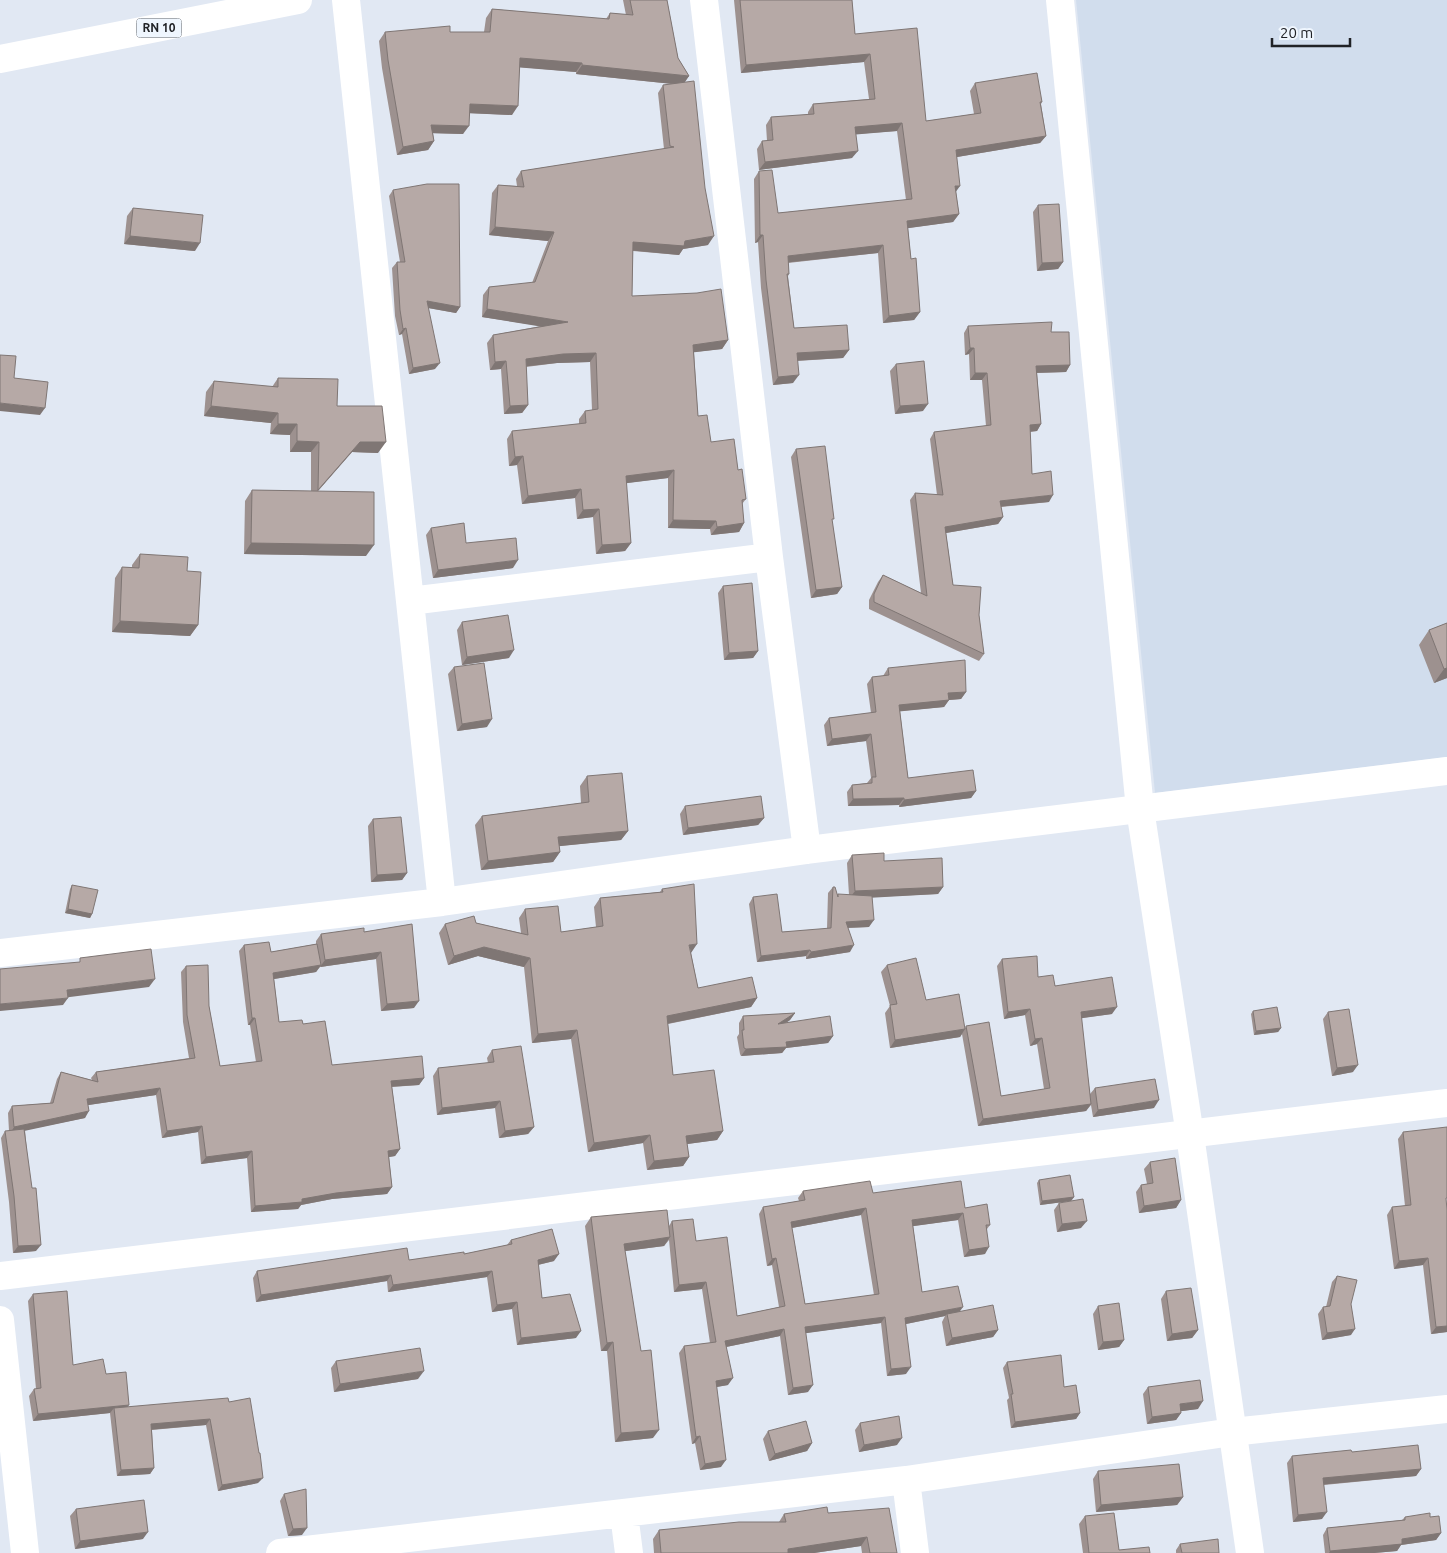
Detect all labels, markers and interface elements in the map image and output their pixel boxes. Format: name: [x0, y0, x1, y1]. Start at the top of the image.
scale bar: [1272, 15, 1350, 47]
road number: RN 10: [136, 18, 182, 38]
text: 20 m: [1280, 24, 1313, 41]

